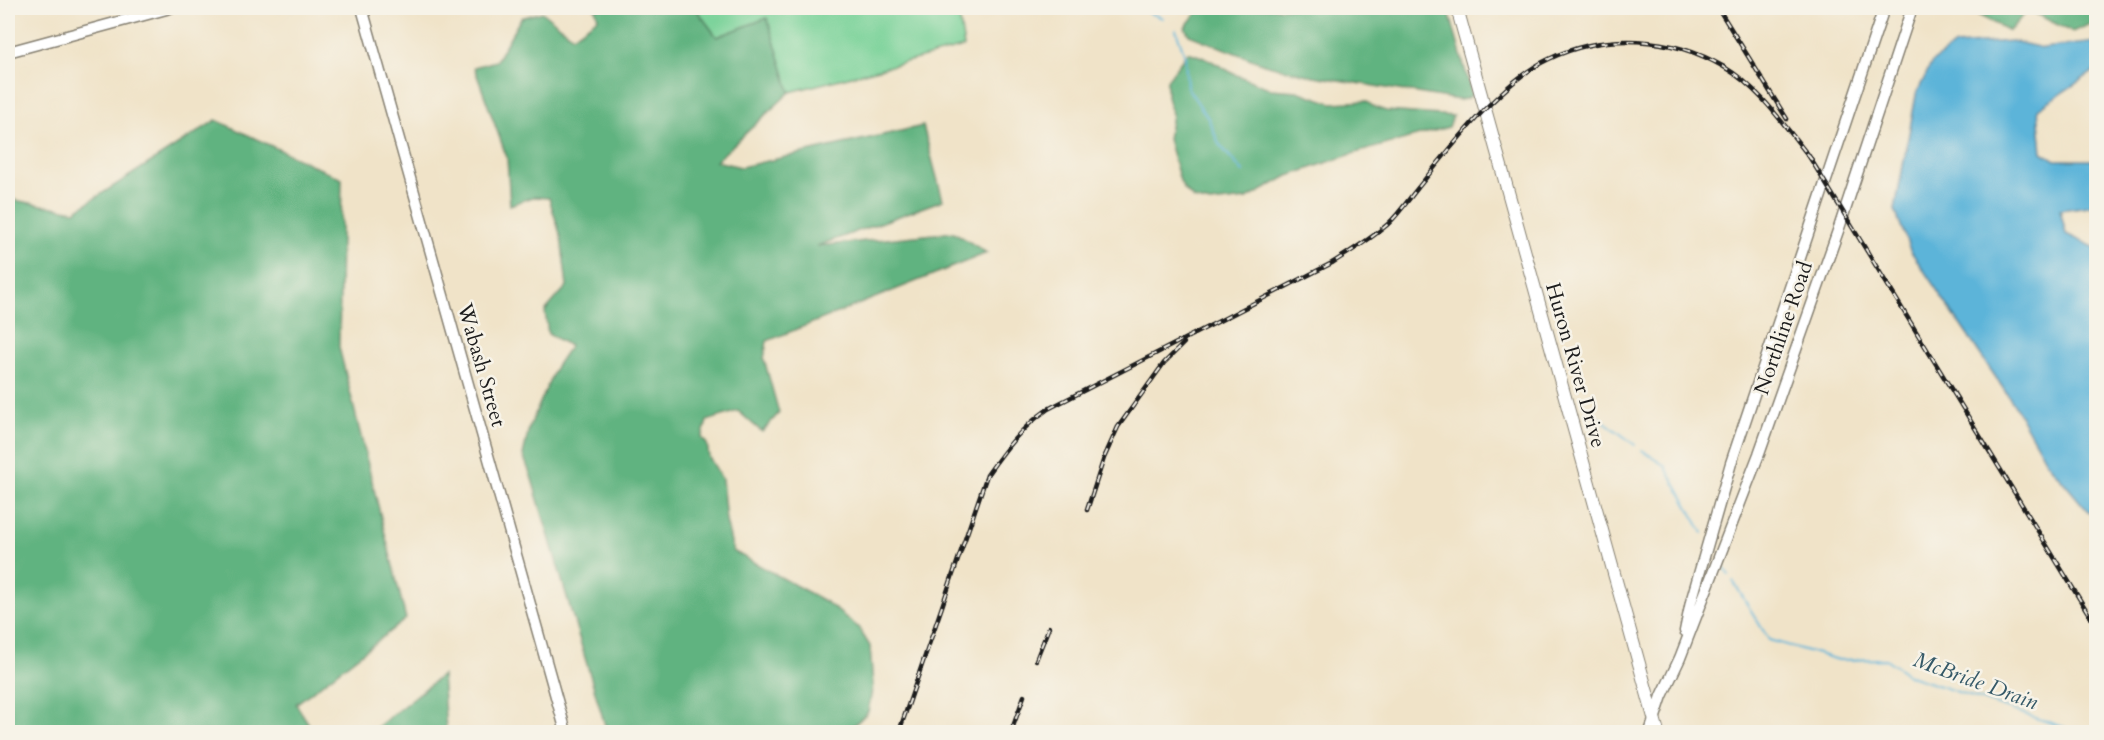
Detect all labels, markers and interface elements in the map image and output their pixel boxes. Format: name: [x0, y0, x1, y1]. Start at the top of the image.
street label: Northline Road: [1747, 257, 1820, 399]
street label: Huron River Drive: [1538, 279, 1613, 451]
street label: Wabash Street: [450, 299, 513, 431]
water label: McBride Drain: [1909, 645, 2042, 717]

